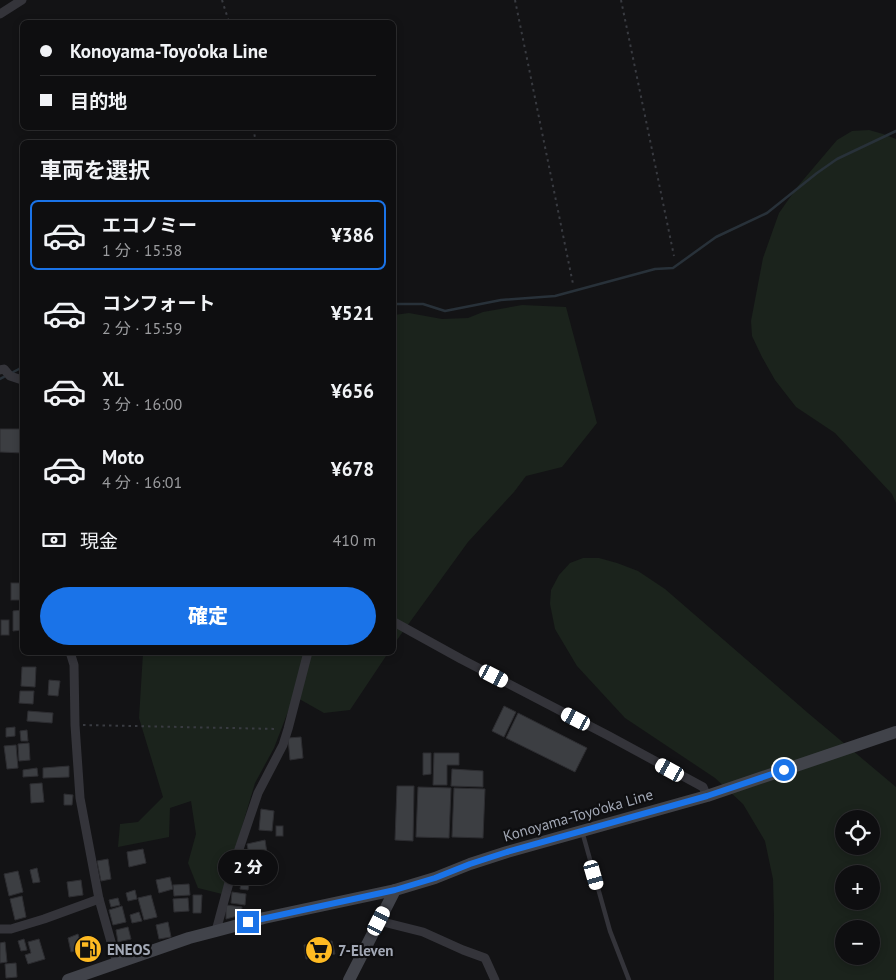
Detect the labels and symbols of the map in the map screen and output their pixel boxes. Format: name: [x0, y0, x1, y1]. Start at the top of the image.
car: [477, 663, 510, 689]
car: [559, 706, 592, 732]
car: [653, 756, 686, 784]
route start: [773, 759, 795, 781]
street label: Konoyama-Toyo'oka Line: [501, 784, 655, 846]
callout: 2 分: [218, 850, 278, 884]
car: [582, 859, 605, 891]
car: [365, 904, 392, 938]
route end: [237, 911, 259, 933]
fuel station icon: ENEOS: [73, 934, 103, 964]
supermarket icon: 7-Eleven: [304, 935, 334, 965]
place label: ENEOS: [107, 940, 151, 959]
place label: 7-Eleven: [338, 941, 393, 960]

